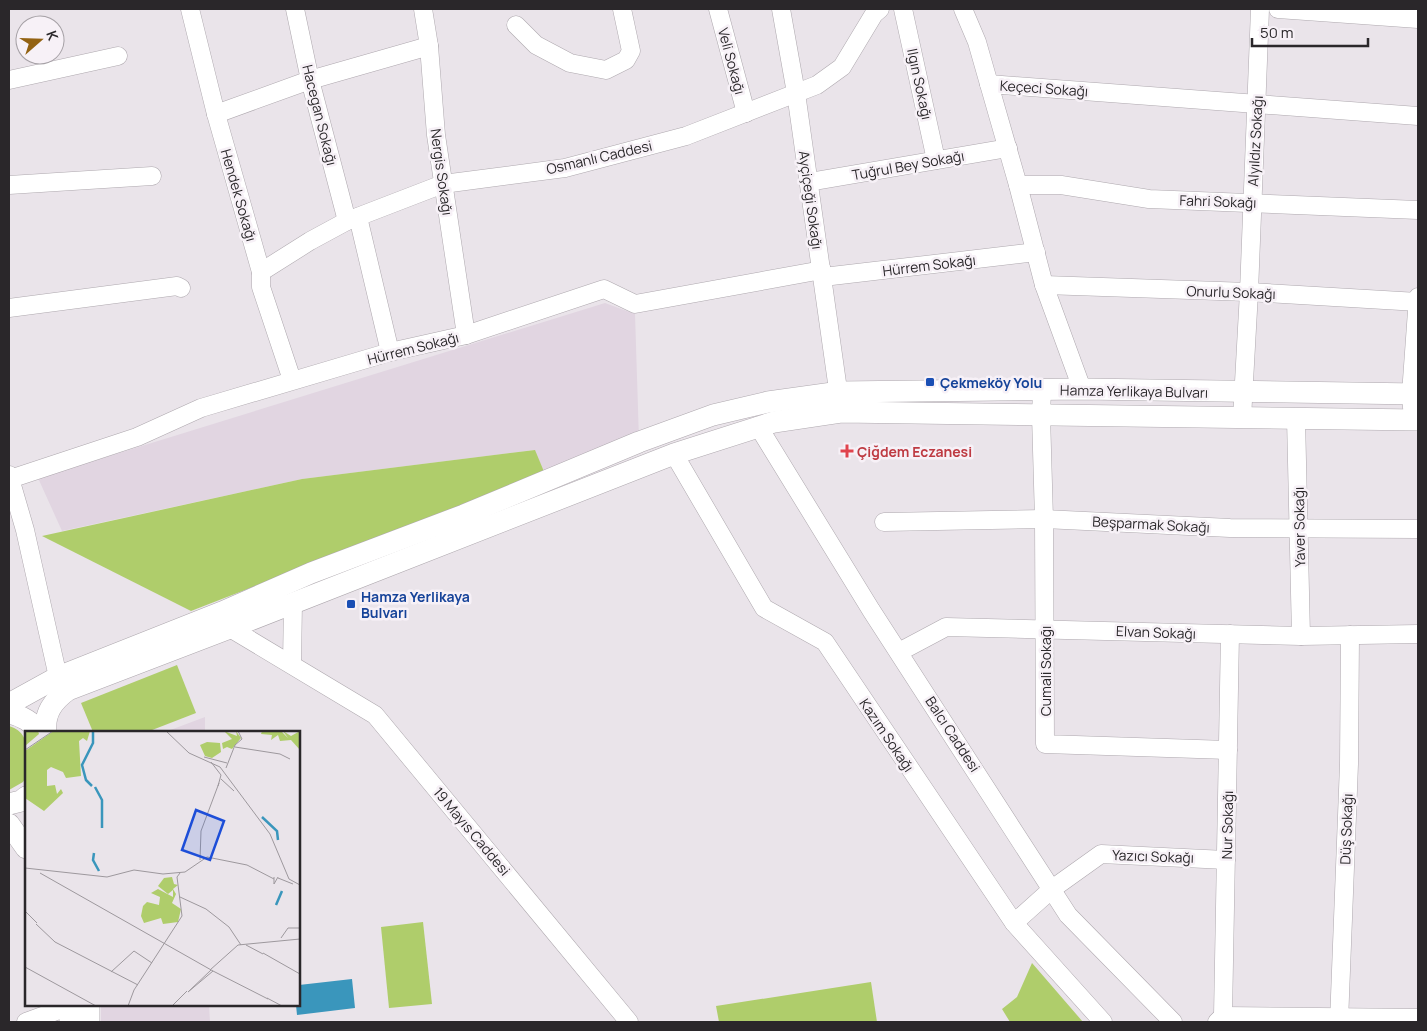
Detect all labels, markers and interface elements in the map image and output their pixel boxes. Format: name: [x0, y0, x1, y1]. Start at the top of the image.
north arrow: [15, 15, 65, 65]
scale bar: [1252, 15, 1368, 47]
text: 50 m: [1260, 22, 1294, 43]
street label: Veli Sokağı: [714, 26, 750, 96]
text: K: [42, 28, 63, 44]
street label: Ilgın Sokağı: [903, 47, 937, 121]
street label: Hacegan Sokağı: [298, 63, 342, 167]
street label: Keçeci Sokağı: [999, 75, 1089, 101]
street label: Alyıldız Sokağı: [1243, 95, 1267, 187]
street label: Nergis Sokağı: [427, 127, 457, 217]
street label: Osmanlı Caddesi: [544, 136, 654, 178]
street label: Tuğrul Bey Sokağı: [850, 146, 966, 184]
street label: Hendek Sokağı: [217, 147, 261, 243]
street label: Ayçiçeği Sokağı: [795, 149, 827, 251]
street label: Fahri Sokağı: [1179, 190, 1257, 212]
street label: Hürrem Sokağı: [881, 250, 977, 280]
street label: Onurlu Sokağı: [1186, 281, 1276, 303]
street label: Hürrem Sokağı: [365, 327, 461, 369]
place label: Çekmeköy Yolu: [940, 373, 1042, 392]
marker: Çekmeköy Yolu: [924, 376, 936, 388]
street label: Hamza Yerlikaya Bulvarı: [1060, 380, 1208, 402]
place label: Çiğdem Eczanesi: [857, 442, 972, 461]
marker: Çiğdem Eczanesi: [841, 445, 853, 457]
street label: Yaver Sokağı: [1289, 487, 1309, 567]
street label: Beşparmak Sokağı: [1092, 511, 1210, 537]
place label: Hamza Yerlikaya Bulvarı: [361, 587, 470, 622]
marker: Hamza Yerlikaya Bulvarı: [345, 598, 357, 610]
street label: Elvan Sokağı: [1116, 621, 1196, 643]
street label: Cumali Sokağı: [1036, 626, 1055, 716]
street label: Balcı Caddesi: [921, 693, 985, 775]
street label: Kazım Sokağı: [855, 695, 919, 775]
inset map: [25, 731, 300, 1006]
street label: 19 Mayıs Caddesi: [429, 783, 515, 879]
street label: Nur Sokağı: [1217, 790, 1237, 860]
street label: Düş Sokağı: [1335, 793, 1357, 865]
street label: Yazıcı Sokağı: [1112, 845, 1194, 867]

